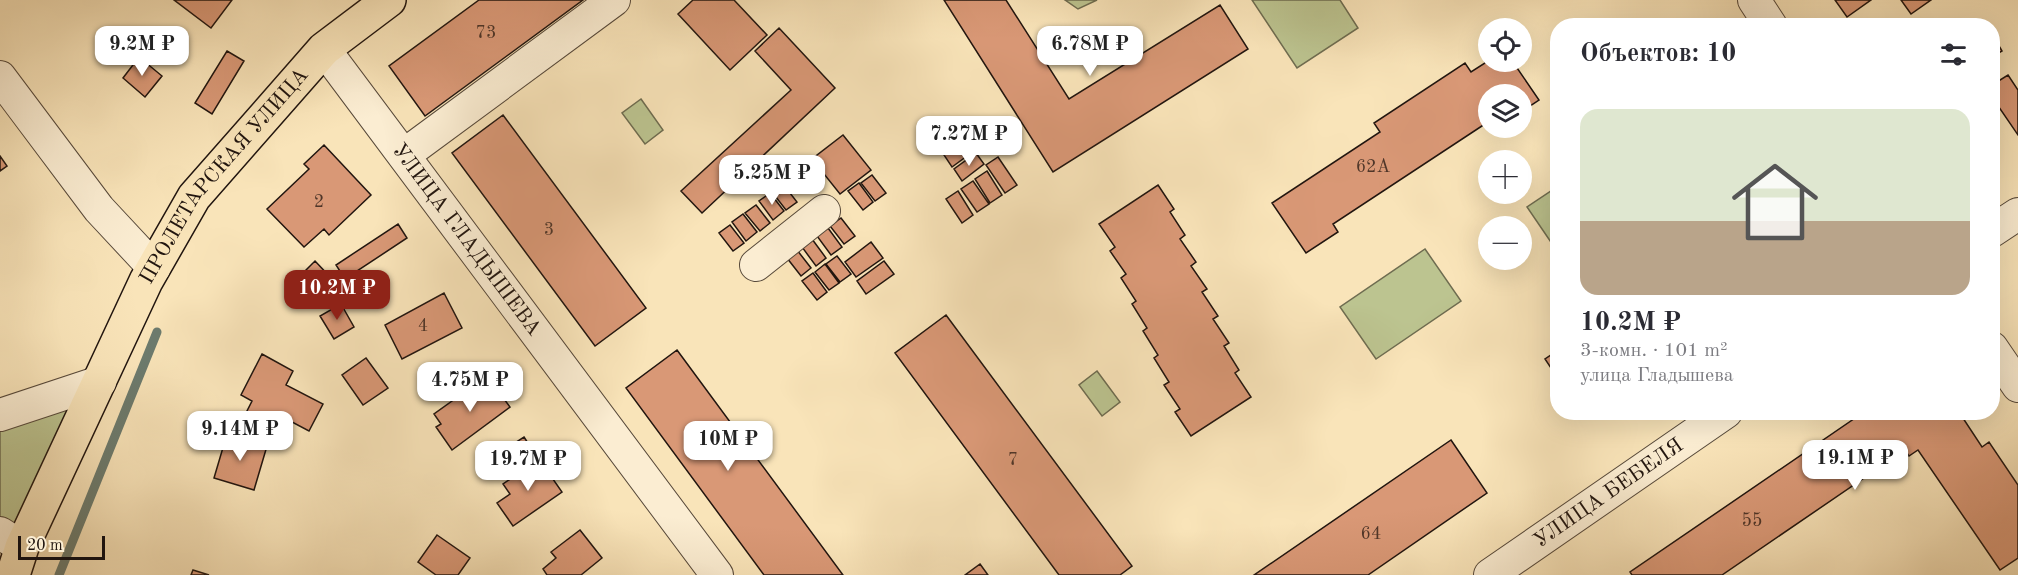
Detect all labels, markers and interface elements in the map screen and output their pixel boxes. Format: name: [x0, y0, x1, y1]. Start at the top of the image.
map controls: [1478, 18, 1532, 270]
button: locate: [1478, 18, 1532, 72]
house number: 73: [476, 24, 496, 42]
pin: 9.2M ₽: [93, 26, 191, 77]
pin: 6.78M ₽: [1035, 26, 1145, 77]
text: 9.2M ₽: [109, 35, 175, 55]
text: 6.78M ₽: [1051, 35, 1129, 55]
icon: filters: [1937, 38, 1970, 71]
text: Объектов: 10: [1580, 41, 1736, 67]
street label: ПРОЛЕТАРСКАЯ УЛИЦА: [136, 64, 312, 288]
button: layers: [1478, 84, 1532, 138]
pin: 7.27M ₽: [914, 116, 1024, 167]
text: 7.27M ₽: [930, 125, 1008, 145]
street label: УЛИЦА ГЛАДЫШЕВА: [388, 140, 545, 340]
icon: home: [1721, 148, 1829, 256]
button: +: [1478, 150, 1532, 204]
pin: 5.25M ₽: [717, 155, 827, 206]
house number: 62А: [1356, 158, 1391, 176]
text: 5.25M ₽: [733, 164, 811, 184]
house number: 2: [314, 193, 324, 211]
button: −: [1478, 216, 1532, 270]
house number: 3: [544, 221, 554, 239]
pin: 10.2M ₽: [282, 270, 392, 321]
text: 10.2M ₽: [298, 279, 376, 299]
text: 10.2M ₽: [1580, 310, 1681, 336]
house number: 4: [418, 317, 428, 335]
text: 3-комн. · 101 m²: [1580, 341, 1728, 361]
pin: 4.75M ₽: [415, 362, 525, 413]
text: улица Гладышева: [1580, 366, 1734, 386]
text: 4.75M ₽: [431, 371, 509, 391]
pin: 9.14M ₽: [185, 411, 295, 462]
text: 9.14M ₽: [201, 420, 279, 440]
pin: 10M ₽: [686, 421, 770, 472]
text: 10M ₽: [698, 430, 758, 450]
street label: УЛИЦА БЕБЕЛЯ: [1530, 434, 1687, 552]
pin: 19.1M ₽: [1800, 440, 1910, 491]
pin: 19.7M ₽: [473, 441, 583, 492]
text: 19.1M ₽: [1816, 449, 1894, 469]
text: 19.7M ₽: [489, 450, 567, 470]
house number: 7: [1008, 451, 1018, 469]
house number: 55: [1742, 512, 1762, 530]
house number: 64: [1361, 525, 1381, 543]
scale bar: [18, 533, 105, 560]
text: 20 m: [27, 538, 63, 554]

